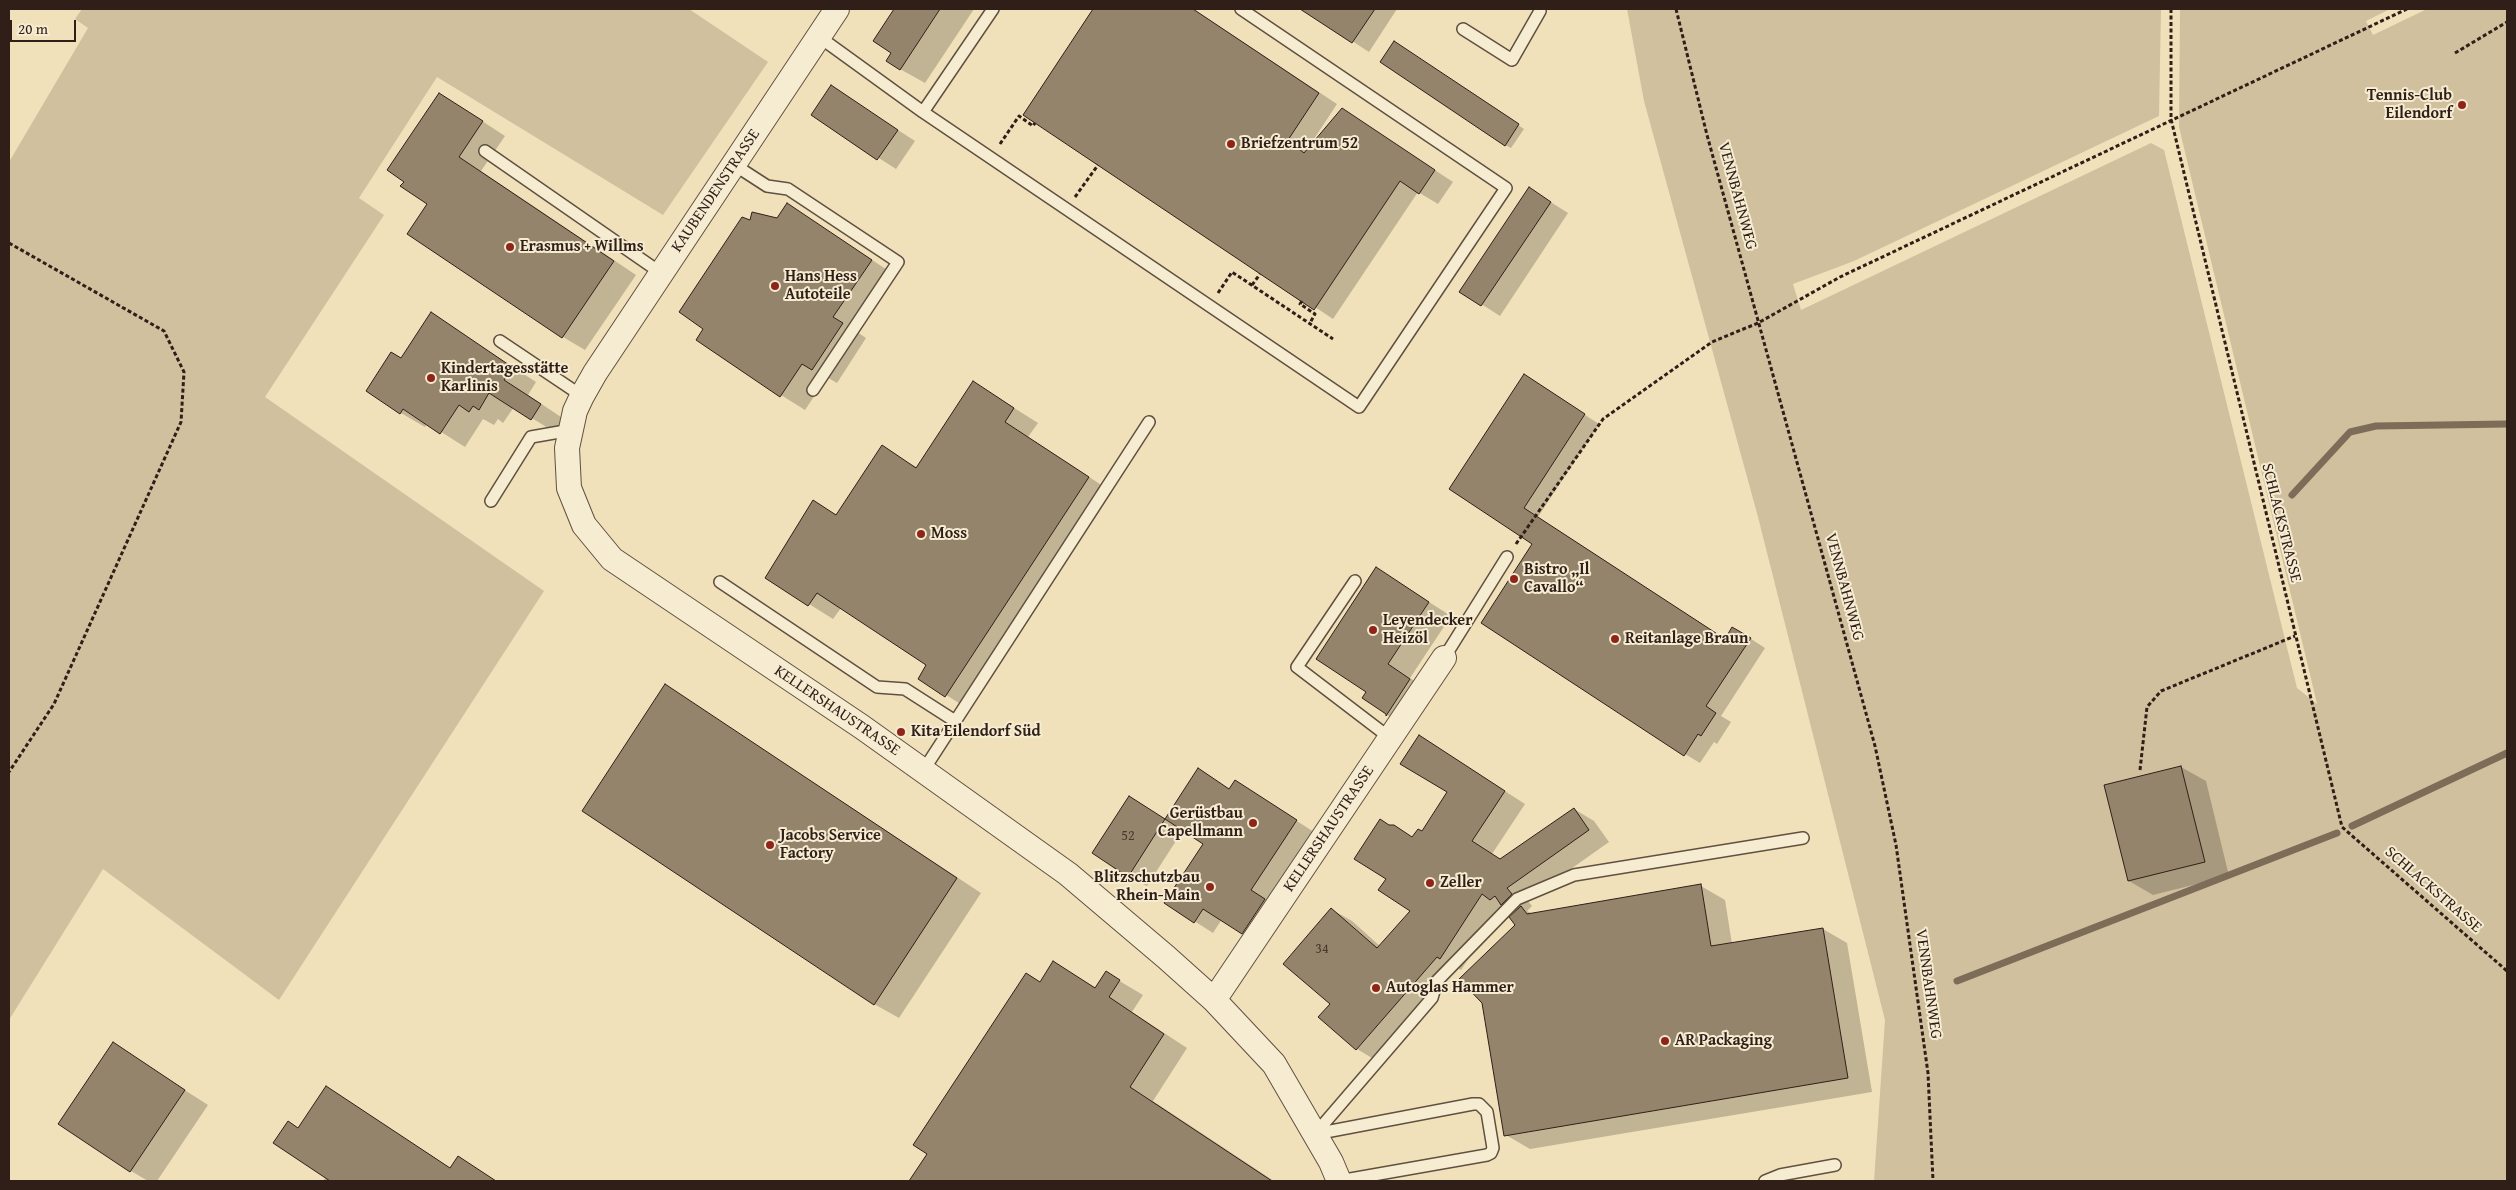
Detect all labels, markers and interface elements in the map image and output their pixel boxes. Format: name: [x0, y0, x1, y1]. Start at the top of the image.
scale bar: [12, 10, 79, 42]
text: 20 m: [18, 18, 48, 39]
place label: Tennis-Club Eilendorf: [2367, 86, 2452, 124]
marker: Tennis-Club Eilendorf: [2456, 99, 2468, 111]
street label: KAUBENDENSTRASSE: [668, 126, 764, 256]
place label: Briefzentrum 52: [1241, 134, 1358, 154]
marker: Briefzentrum 52: [1225, 138, 1237, 150]
street label: VENNBAHNWEG: [1713, 140, 1761, 252]
place label: Erasmus + Willms: [520, 237, 644, 257]
marker: Erasmus + Willms: [504, 241, 516, 253]
place label: Hans Hess Autoteile: [785, 267, 857, 305]
marker: Hans Hess Autoteile: [769, 280, 781, 292]
place label: Kindertagesstätte Karlinis: [441, 359, 568, 397]
marker: Kindertagesstätte Karlinis: [425, 372, 437, 384]
street label: SCHLACKSTRASSE: [2257, 462, 2305, 584]
place label: Moss: [931, 524, 967, 544]
marker: Moss: [915, 528, 927, 540]
street label: VENNBAHNWEG: [1820, 531, 1868, 643]
place label: Bistro „Il Cavallo“: [1524, 560, 1590, 598]
marker: Bistro „Il Cavallo“: [1508, 573, 1520, 585]
place label: Leyendecker Heizöl: [1383, 611, 1473, 649]
marker: Leyendecker Heizöl: [1367, 624, 1379, 636]
place label: Reitanlage Braun: [1625, 629, 1748, 649]
marker: Reitanlage Braun: [1609, 633, 1621, 645]
street label: KELLERSHAUSTRASSE: [770, 662, 904, 760]
place label: Kita Eilendorf Süd: [911, 722, 1041, 742]
marker: Kita Eilendorf Süd: [895, 726, 907, 738]
street label: KELLERSHAUSTRASSE: [1280, 762, 1378, 896]
place label: Gerüstbau Capellmann: [1158, 804, 1243, 842]
marker: Gerüstbau Capellmann: [1247, 817, 1259, 829]
place label: Jacobs Service Factory: [780, 826, 881, 864]
house number: 52: [1121, 828, 1135, 844]
marker: Jacobs Service Factory: [764, 839, 776, 851]
street label: SCHLACKSTRASSE: [2381, 843, 2485, 937]
place label: Blitzschutzbau Rhein-Main: [1094, 868, 1200, 906]
place label: Zeller: [1440, 873, 1482, 893]
marker: Zeller: [1424, 877, 1436, 889]
marker: Blitzschutzbau Rhein-Main: [1204, 881, 1216, 893]
street label: VENNBAHNWEG: [1911, 928, 1945, 1040]
house number: 34: [1315, 941, 1329, 957]
place label: Autoglas Hammer: [1386, 978, 1514, 998]
marker: Autoglas Hammer: [1370, 982, 1382, 994]
place label: AR Packaging: [1675, 1031, 1772, 1051]
marker: AR Packaging: [1659, 1035, 1671, 1047]

